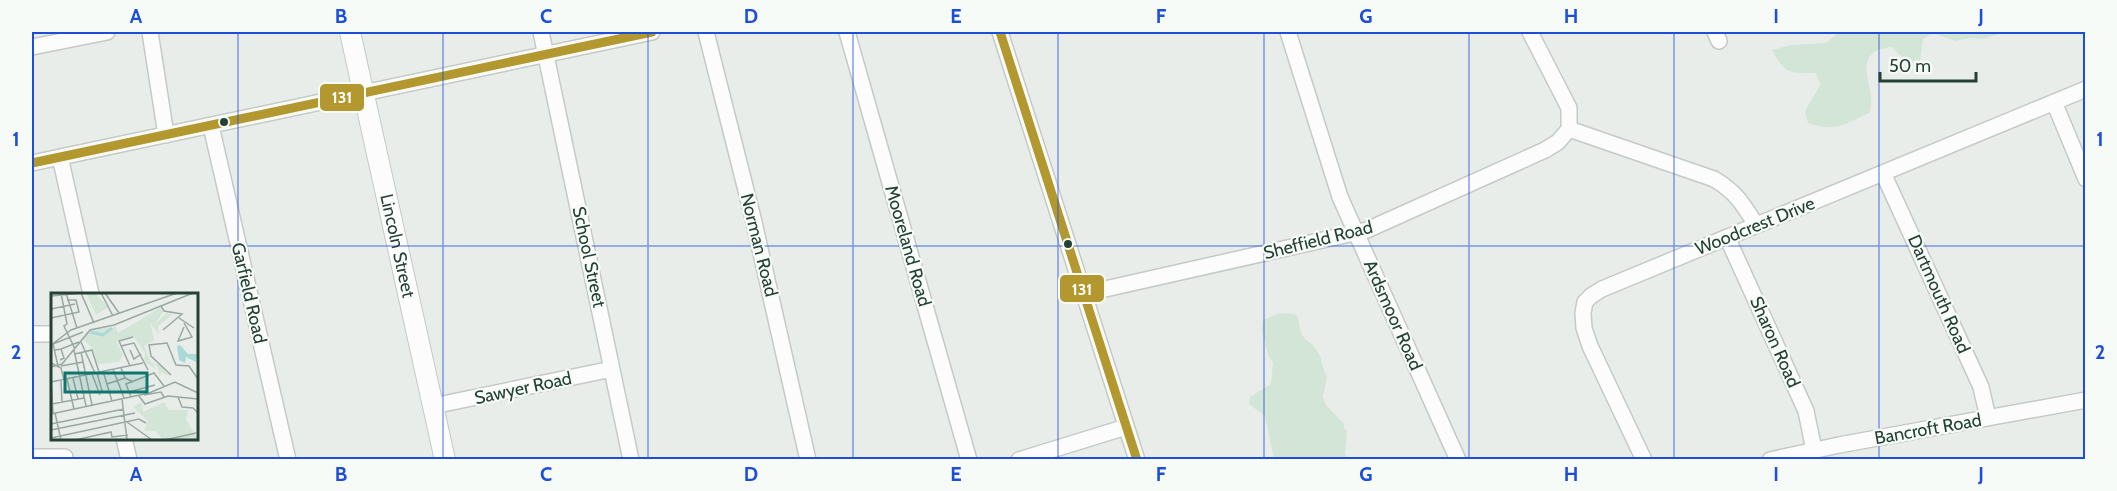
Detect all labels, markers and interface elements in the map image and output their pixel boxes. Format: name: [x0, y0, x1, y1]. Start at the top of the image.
text: A: [130, 4, 143, 28]
text: B: [335, 4, 347, 28]
text: C: [540, 4, 552, 28]
text: D: [744, 4, 758, 28]
text: E: [950, 4, 962, 28]
text: F: [1156, 4, 1167, 28]
text: G: [1359, 4, 1373, 28]
text: H: [1564, 4, 1578, 28]
text: I: [1773, 4, 1779, 28]
text: J: [1977, 4, 1984, 28]
scale bar: [1880, 45, 1976, 83]
text: 50 m: [1889, 55, 1931, 77]
line badge: 131: [319, 83, 365, 112]
text: 131: [332, 88, 352, 107]
unlabelled marker: [218, 116, 230, 128]
text: 1: [12, 127, 20, 151]
text: 1: [2096, 127, 2104, 151]
street label: Mooreland Road: [880, 183, 936, 309]
street label: Norman Road: [736, 191, 782, 299]
street label: Lincoln Street: [375, 192, 420, 300]
street label: Woodcrest Drive: [1692, 192, 1818, 260]
street label: School Street: [568, 204, 610, 310]
street label: Sheffield Road: [1261, 216, 1375, 264]
street label: Dartmouth Road: [1903, 231, 1975, 357]
unlabelled marker: [1062, 238, 1074, 250]
street label: Garfield Road: [227, 241, 271, 345]
street label: Ardsmoor Road: [1359, 256, 1427, 374]
line badge: 131: [1059, 274, 1105, 303]
text: 131: [1072, 280, 1092, 299]
inset map: [51, 293, 198, 440]
street label: Sharon Road: [1745, 293, 1805, 391]
text: 2: [11, 340, 21, 364]
text: 2: [2095, 340, 2105, 364]
street label: Sawyer Road: [472, 367, 574, 409]
street label: Bancroft Road: [1873, 409, 1983, 449]
text: A: [130, 462, 143, 486]
text: B: [335, 462, 347, 486]
text: C: [540, 462, 552, 486]
text: D: [744, 462, 758, 486]
text: E: [950, 462, 962, 486]
text: F: [1156, 462, 1167, 486]
text: G: [1359, 462, 1373, 486]
text: H: [1564, 462, 1578, 486]
text: I: [1773, 462, 1779, 486]
text: J: [1977, 462, 1984, 486]

